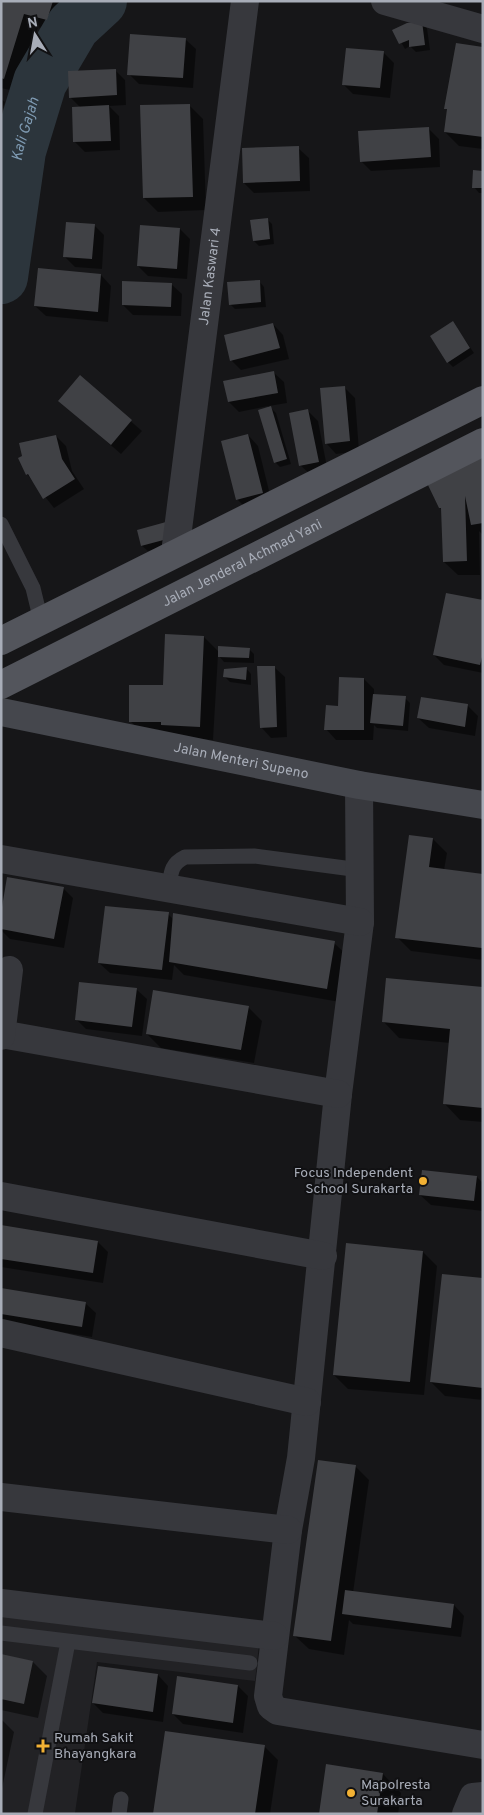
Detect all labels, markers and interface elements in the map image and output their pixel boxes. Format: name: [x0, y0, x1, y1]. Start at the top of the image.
north arrow: [10, 10, 60, 60]
text: N: [26, 14, 39, 33]
water label: Kali Gajah: [8, 95, 44, 162]
street label: Jalan Kaswari 4: [195, 226, 225, 326]
street label: Jalan Jenderal Achmad Yani: [159, 516, 325, 611]
street label: Jalan Menteri Supeno: [172, 739, 310, 783]
place label: Focus Independent School Surakarta: [294, 1165, 413, 1198]
marker: Focus Independent School Surakarta: [417, 1175, 429, 1187]
place label: Rumah Sakit Bhayangkara: [54, 1730, 136, 1763]
marker: Rumah Sakit Bhayangkara: [36, 1739, 50, 1753]
place label: Mapolresta Surakarta: [361, 1777, 430, 1810]
marker: Mapolresta Surakarta: [345, 1787, 357, 1799]

